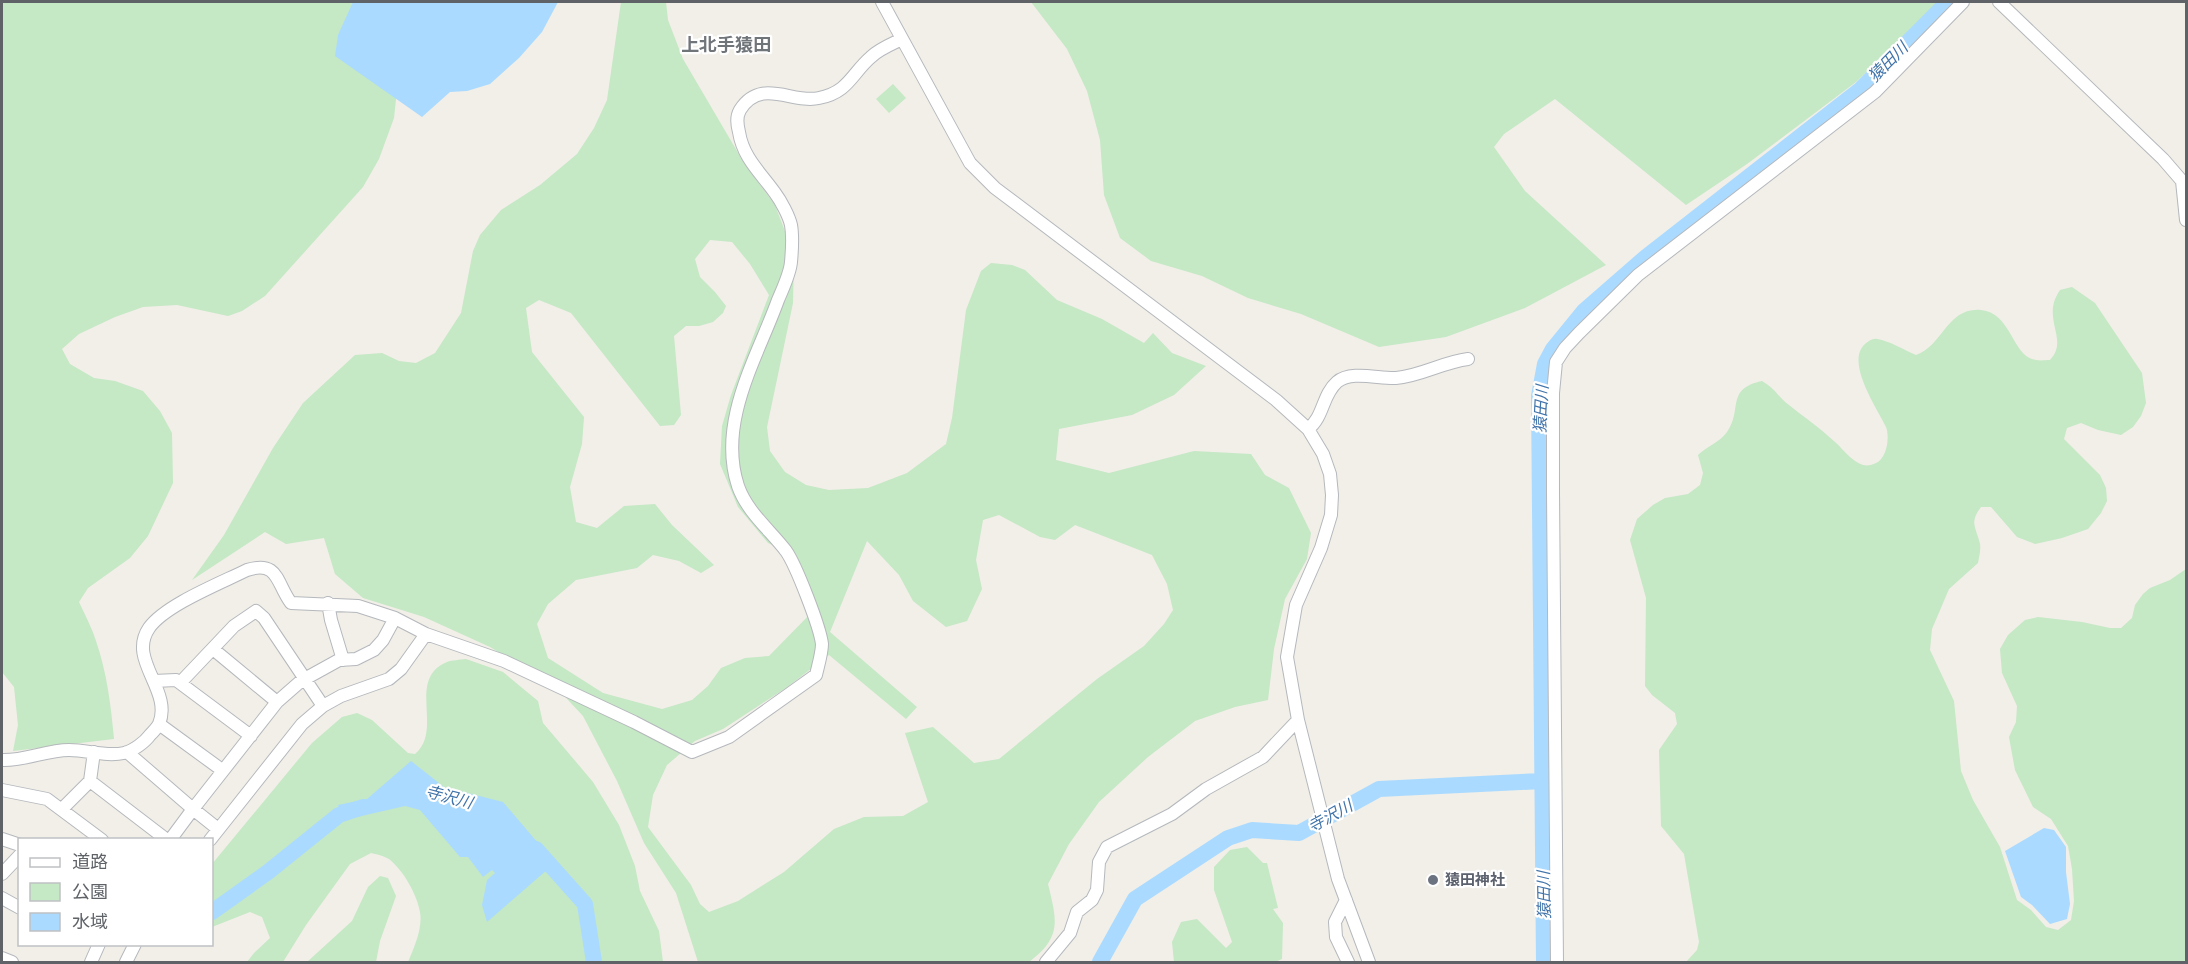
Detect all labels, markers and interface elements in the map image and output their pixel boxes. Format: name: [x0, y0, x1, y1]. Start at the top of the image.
district label: 上北手猿田: [681, 34, 771, 56]
water label: 猿田川: [1864, 37, 1913, 86]
water label: 猿田川: [1530, 383, 1552, 433]
water label: 寺沢川: [423, 782, 477, 813]
water label: 寺沢川: [1304, 795, 1357, 836]
legend: [18, 838, 213, 946]
text: 道路: [72, 851, 108, 873]
water label: 猿田川: [1534, 869, 1554, 919]
place label: 猿田神社: [1445, 871, 1505, 889]
marker: 猿田神社: [1426, 873, 1440, 887]
text: 公園: [72, 881, 108, 903]
text: 水域: [72, 911, 108, 933]

